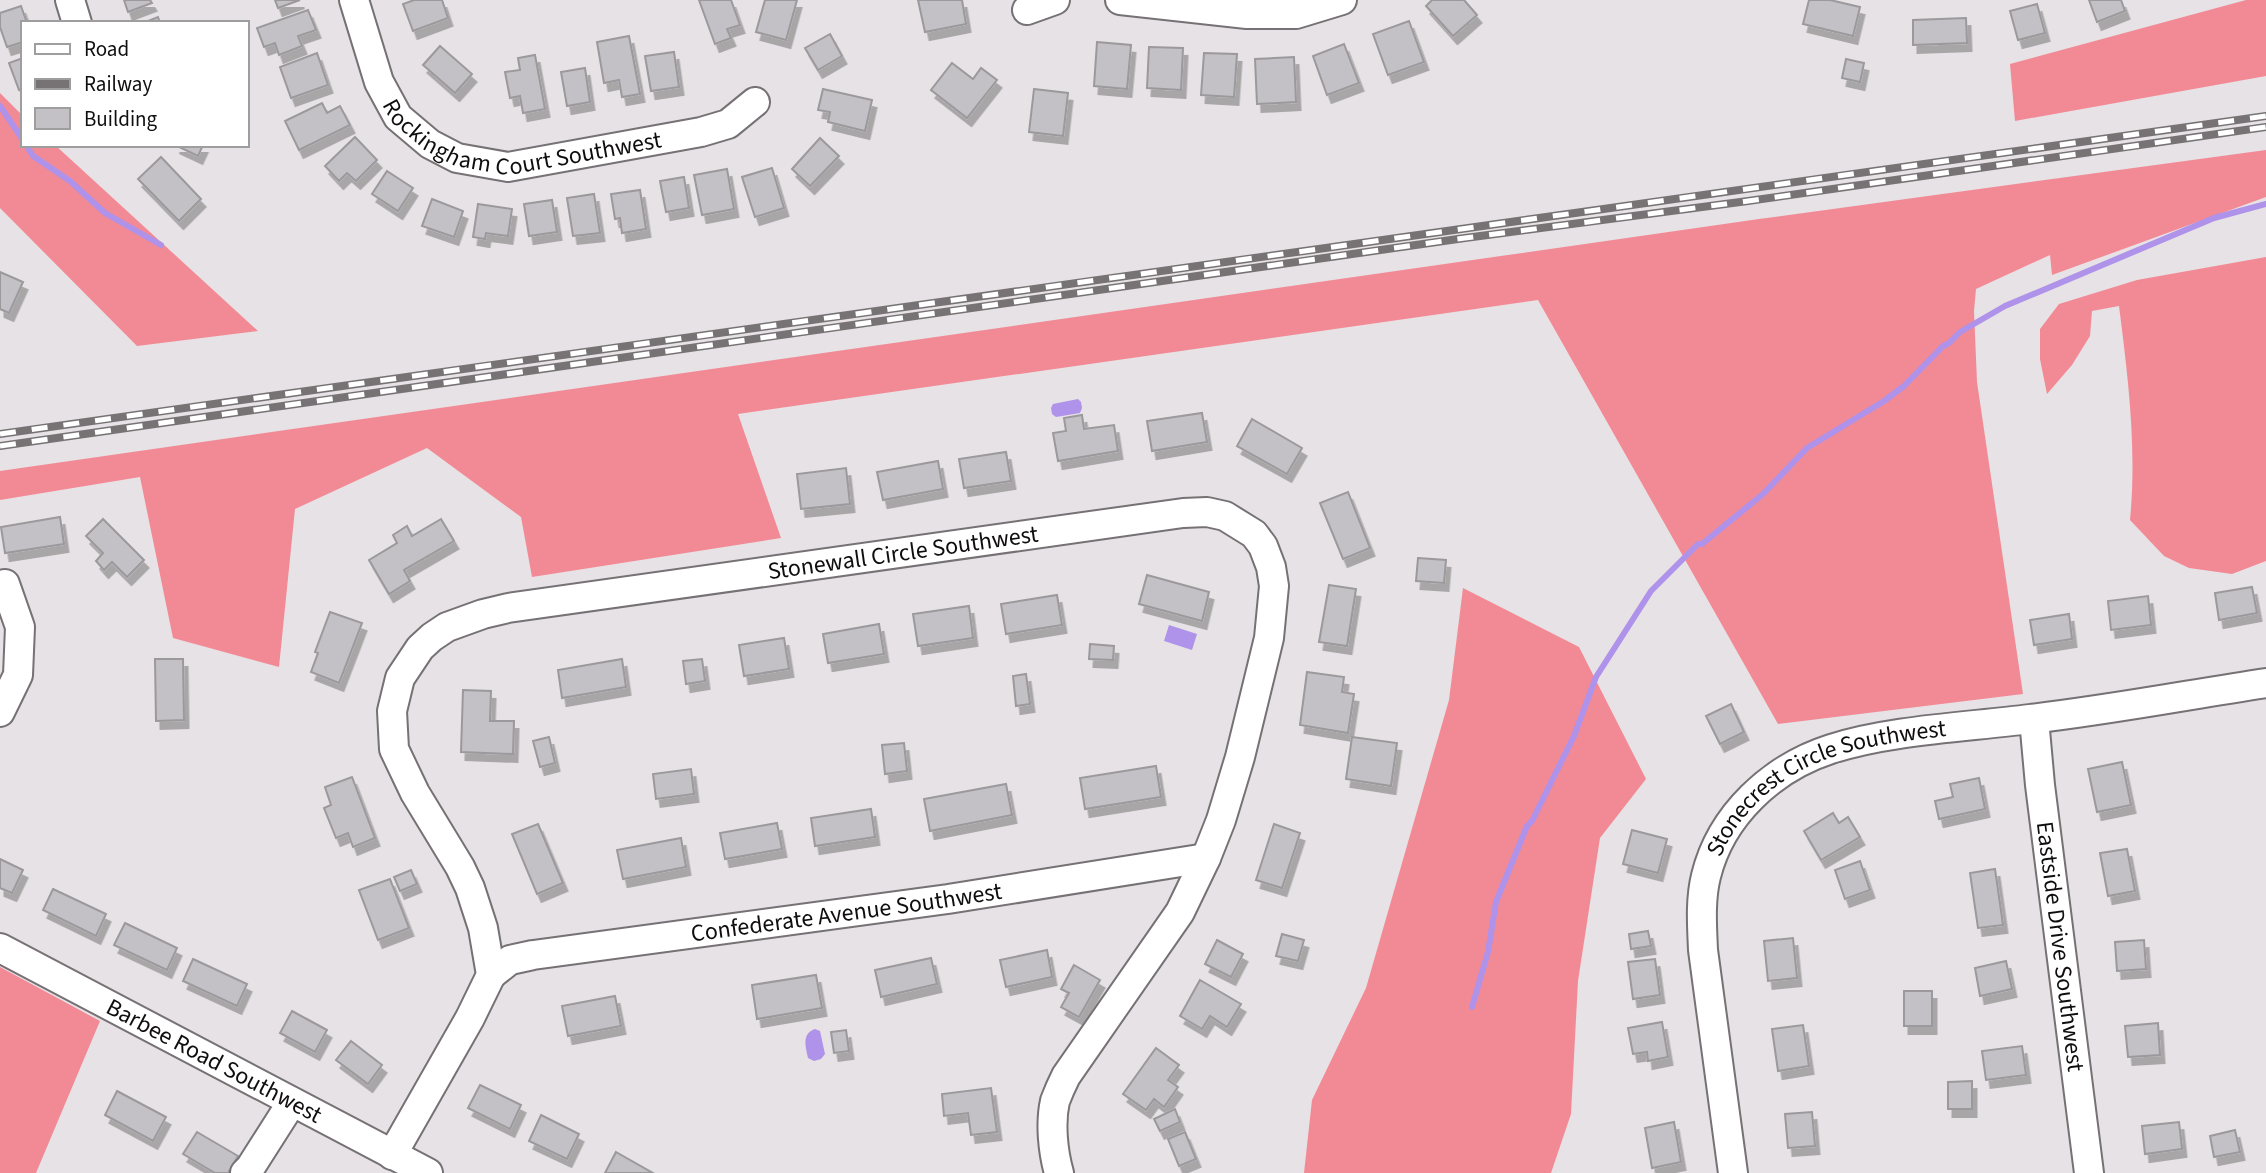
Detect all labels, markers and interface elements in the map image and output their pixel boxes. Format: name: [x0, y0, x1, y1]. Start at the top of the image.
legend: [21, 21, 248, 147]
text: Road: [84, 34, 129, 64]
text: Railway: [84, 69, 152, 99]
street label: Rockingham Court Southwest: [373, 92, 664, 185]
text: Building: [84, 104, 158, 134]
street label: Stonewall Circle Southwest: [765, 517, 1040, 589]
street label: Stonecrest Circle Southwest: [1697, 711, 1948, 862]
street label: Eastside Drive Southwest: [2027, 819, 2093, 1074]
street label: Confederate Avenue Southwest: [689, 874, 1004, 952]
street label: Barbee Road Southwest: [100, 990, 328, 1132]

